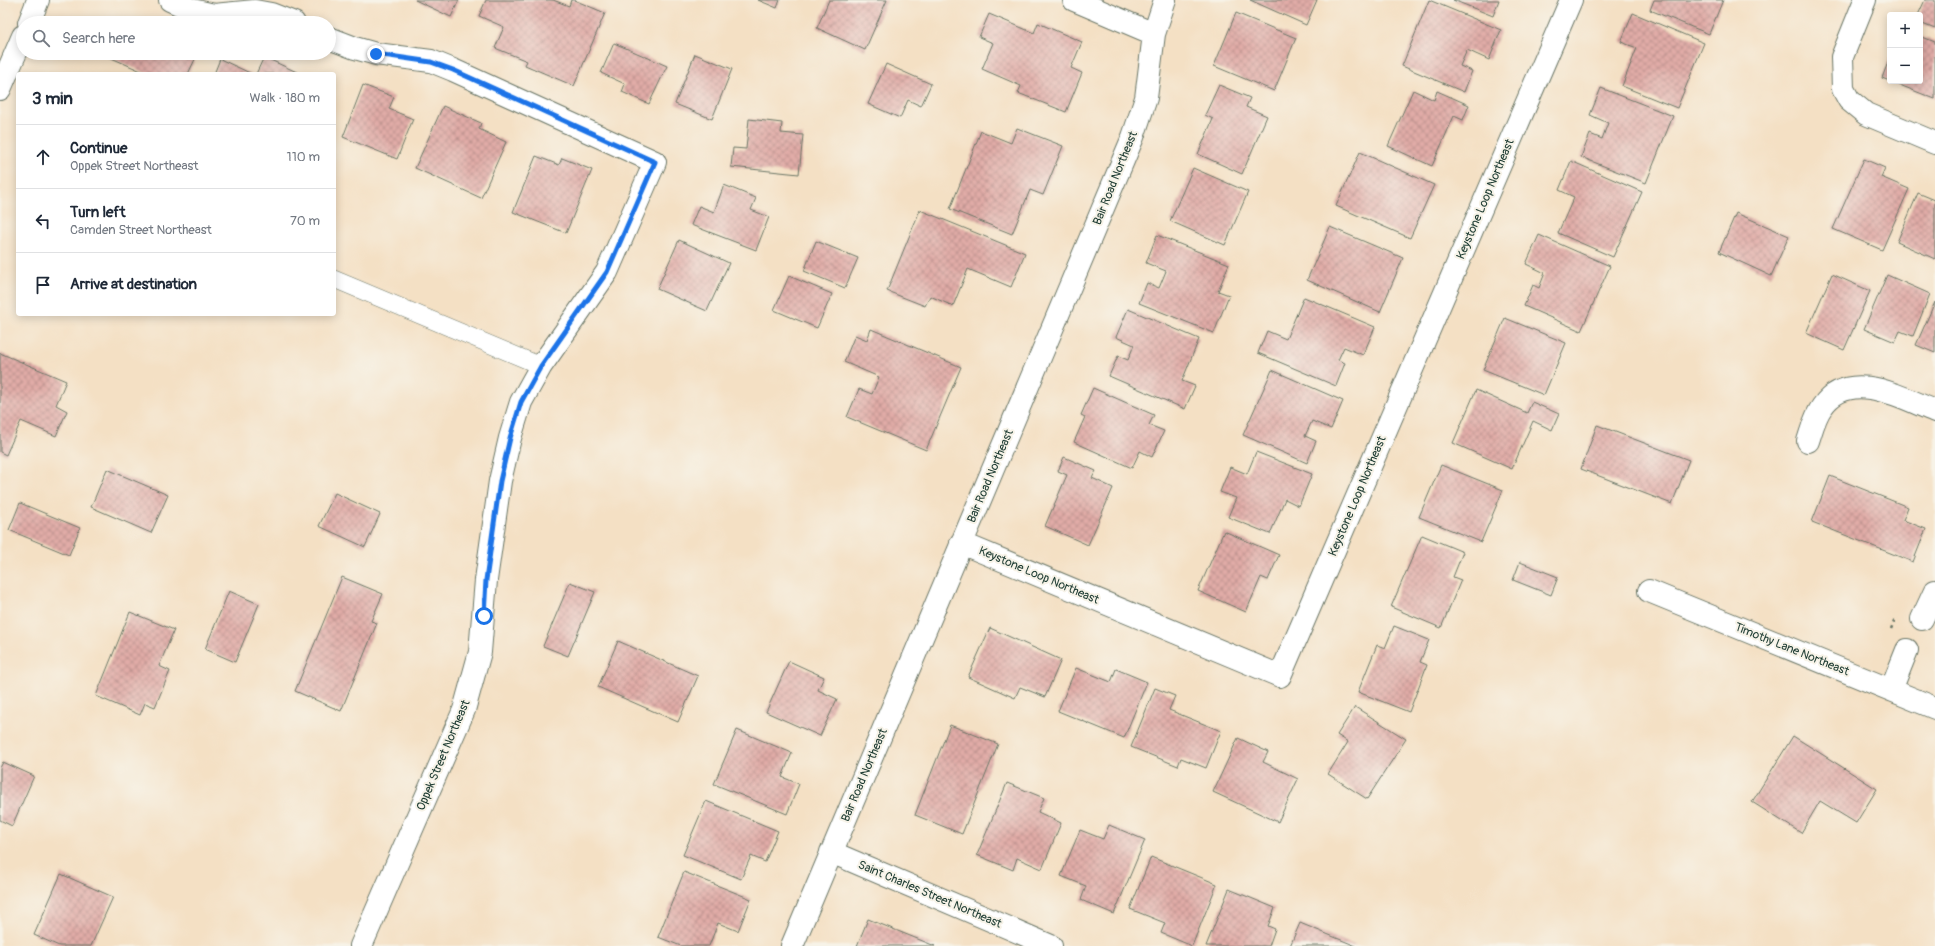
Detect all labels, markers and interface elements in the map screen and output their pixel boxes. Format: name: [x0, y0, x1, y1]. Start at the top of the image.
map controls: [1887, 12, 1923, 84]
button: +: [1887, 12, 1923, 48]
search box: [16, 16, 336, 60]
icon: search: [30, 27, 52, 49]
text: Search here: [62, 29, 135, 48]
route end: [367, 45, 385, 63]
button: −: [1887, 48, 1923, 84]
text: 3 min: [32, 88, 73, 109]
text: Walk · 180 m: [250, 90, 320, 106]
street label: Bair Road Northeast: [1090, 129, 1141, 227]
street label: Keystone Loop Northeast: [1453, 137, 1518, 262]
text: Continue: [70, 139, 128, 158]
icon: ahead: [32, 146, 54, 168]
text: 110 m: [287, 149, 320, 165]
text: Oppek Street Northeast: [70, 158, 199, 174]
text: Turn left: [70, 203, 126, 222]
icon: left: [32, 210, 54, 232]
text: 70 m: [290, 213, 320, 229]
text: Camden Street Northeast: [70, 222, 212, 238]
icon: arrive: [32, 274, 54, 296]
text: Arrive at destination: [70, 275, 197, 294]
street label: Bair Road Northeast: [964, 427, 1017, 525]
street label: Keystone Loop Northeast: [1325, 434, 1390, 559]
street label: Keystone Loop Northeast: [976, 543, 1101, 608]
route start: [475, 607, 493, 625]
street label: Timothy Lane Northeast: [1732, 620, 1851, 679]
street label: Oppek Street Northeast: [413, 698, 474, 813]
street label: Bair Road Northeast: [838, 726, 891, 824]
street label: Saint Charles Street Northeast: [856, 857, 1004, 932]

